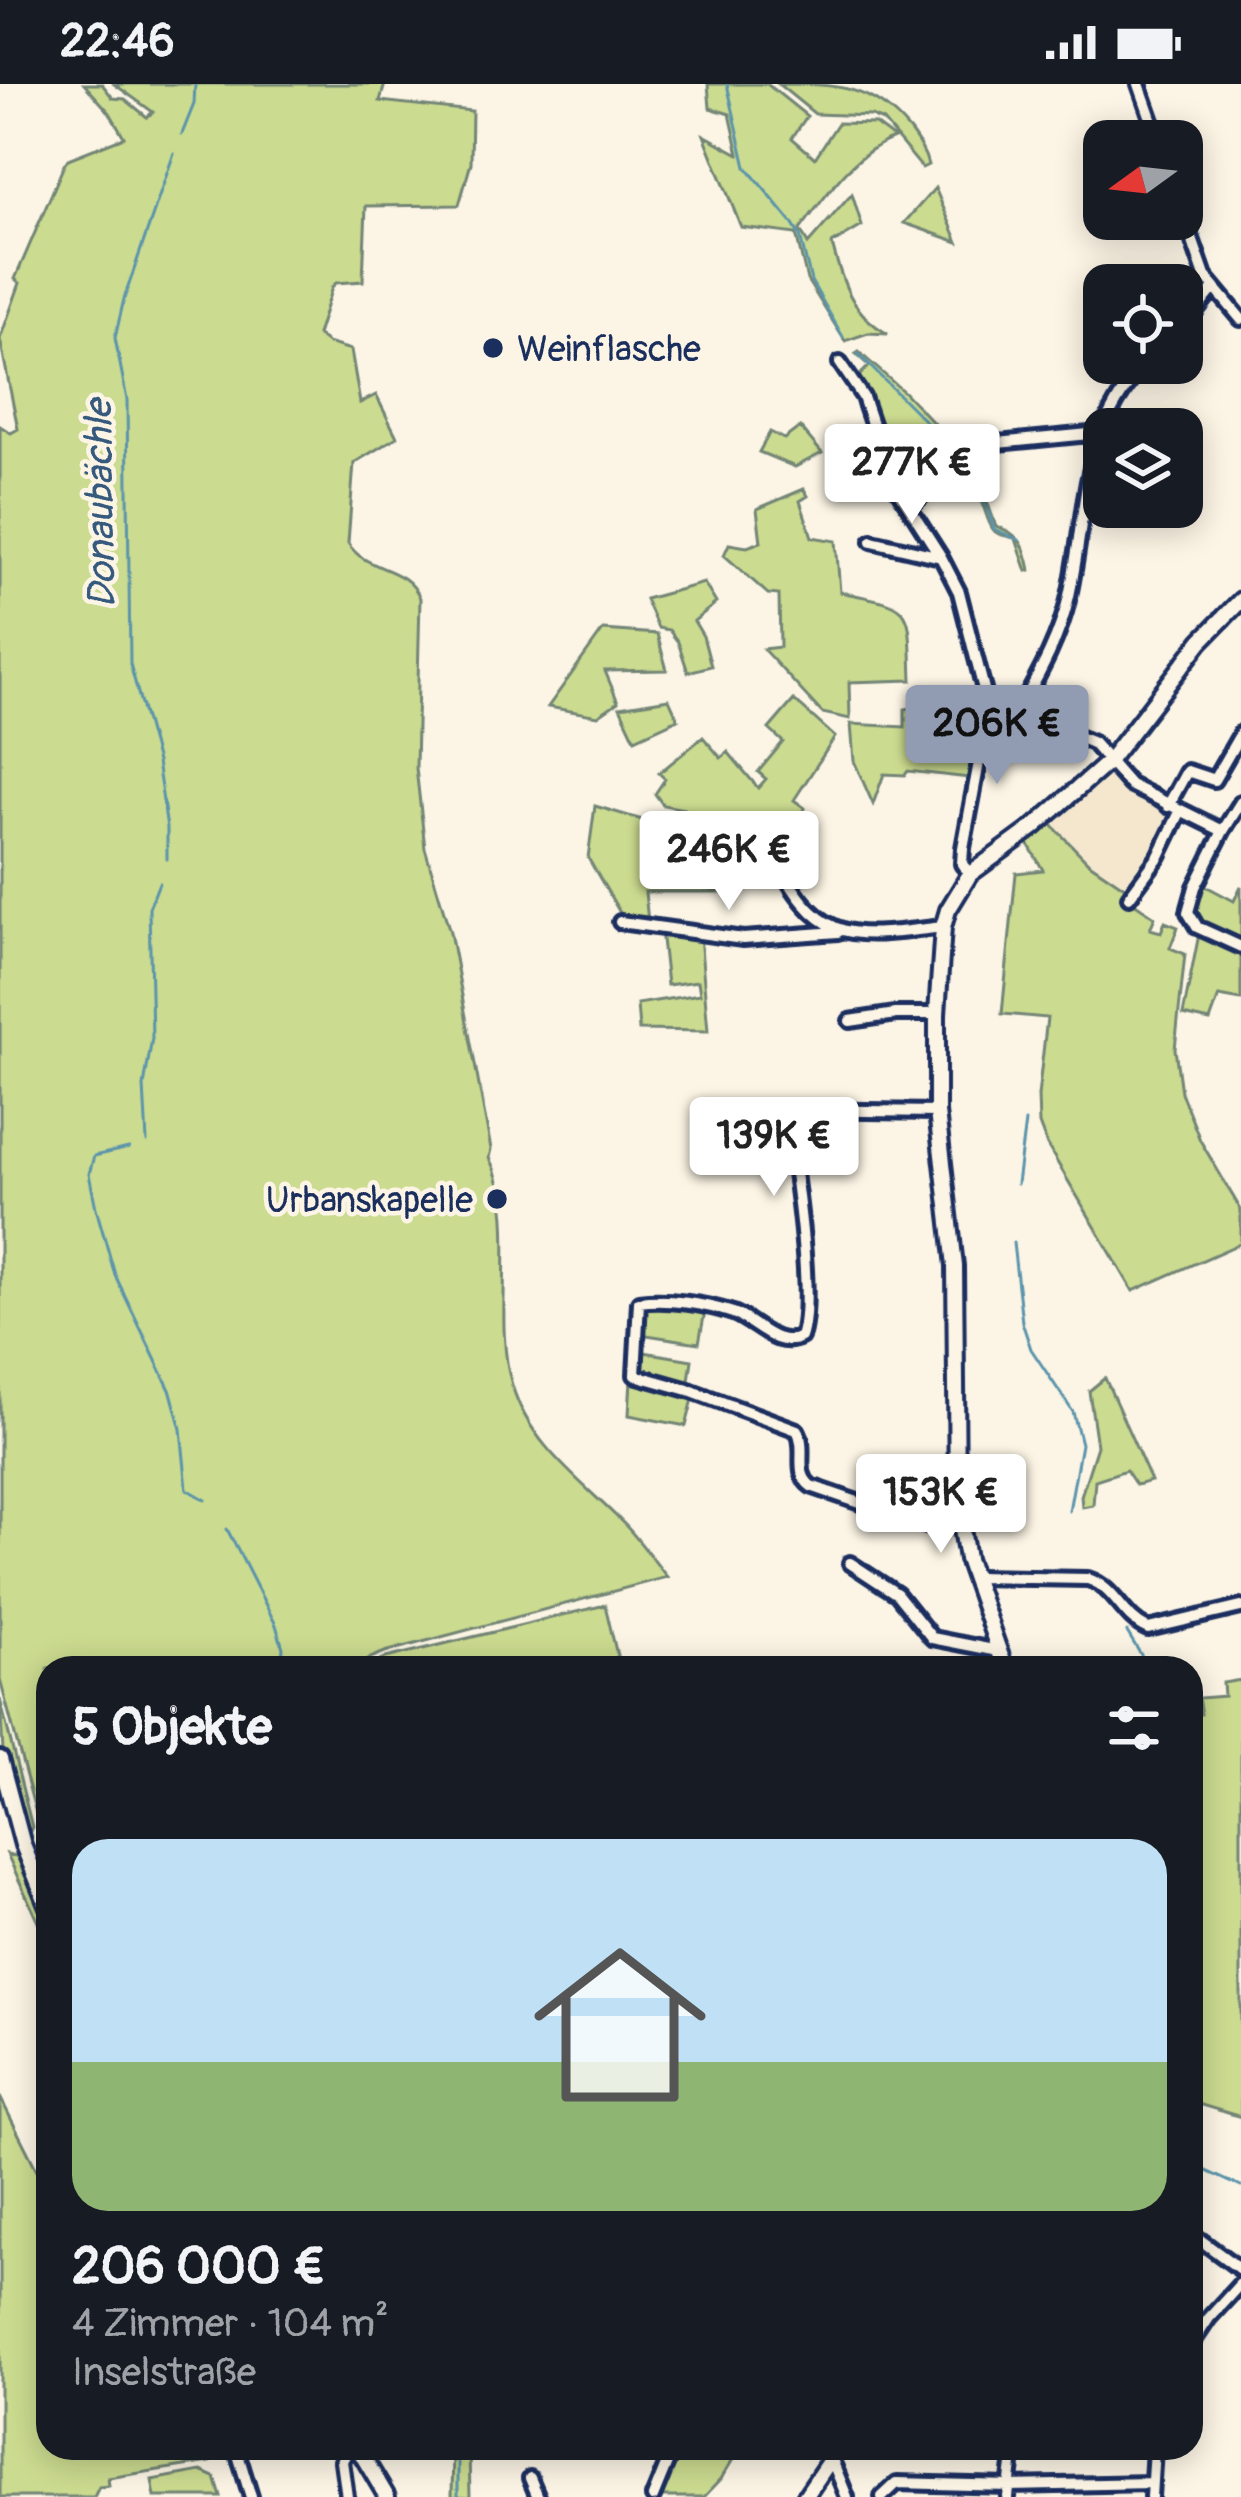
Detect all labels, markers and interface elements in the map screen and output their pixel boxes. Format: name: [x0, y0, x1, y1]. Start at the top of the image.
text: 22:46: [60, 14, 175, 70]
north arrow: [1083, 120, 1203, 240]
map controls: [1083, 120, 1203, 528]
button: locate: [1083, 264, 1203, 384]
place label: Weinflasche: [517, 327, 701, 372]
marker: Weinflasche: [480, 335, 506, 361]
water label: Donaubächle: [74, 396, 127, 609]
button: layers: [1083, 408, 1203, 528]
pin: 277K €: [814, 424, 1010, 526]
text: 277K €: [852, 438, 972, 487]
pin: 206K €: [899, 685, 1095, 787]
text: 206K €: [933, 699, 1061, 748]
pin: 246K €: [631, 811, 827, 913]
text: 246K €: [667, 825, 791, 874]
pin: 139K €: [676, 1097, 872, 1199]
text: 139K €: [717, 1111, 831, 1160]
place label: Urbanskapelle: [266, 1178, 473, 1223]
marker: Urbanskapelle: [484, 1186, 510, 1212]
pin: 153K €: [843, 1454, 1039, 1556]
text: 153K €: [883, 1468, 999, 1517]
icon: filters: [1101, 1695, 1167, 1761]
text: 5 Objekte: [72, 1696, 272, 1760]
icon: home: [512, 1917, 728, 2133]
text: 206 000 €: [72, 2235, 325, 2299]
text: 4 Zimmer · 104 m²: [72, 2299, 389, 2348]
text: Inselstraße: [72, 2348, 256, 2397]

